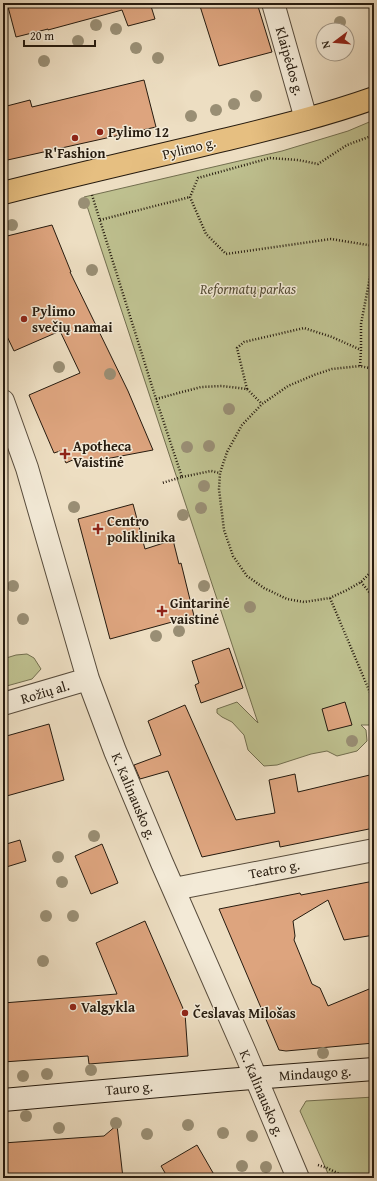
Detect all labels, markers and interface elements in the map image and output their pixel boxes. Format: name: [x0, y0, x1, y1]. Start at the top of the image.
scale bar: [24, 22, 95, 48]
north arrow: [315, 22, 355, 62]
street label: Klaipėdos g.: [271, 24, 309, 98]
text: 20 m: [30, 27, 54, 44]
text: N: [317, 38, 334, 50]
place label: Pylimo 12: [108, 122, 169, 142]
marker: Pylimo 12: [95, 127, 105, 137]
street label: Pylimo g.: [160, 132, 218, 164]
marker: R'Fashion: [70, 133, 80, 143]
place label: R'Fashion: [45, 143, 106, 163]
park label: Reformatų parkas: [199, 279, 296, 299]
place label: Pylimo svečių namai: [32, 301, 113, 337]
marker: Pylimo svečių namai: [19, 314, 29, 324]
place label: Apotheca Vaistinė: [73, 436, 132, 472]
marker: Apotheca Vaistinė: [60, 449, 70, 459]
place label: Centro poliklinika: [107, 511, 176, 547]
marker: Centro poliklinika: [92, 523, 104, 535]
place label: Gintarinė vaistinė: [170, 593, 230, 629]
marker: Gintarinė vaistinė: [157, 606, 167, 616]
street label: Rožių al.: [18, 675, 72, 709]
street label: K. Kalinausko g.: [107, 749, 161, 843]
street label: Teatro g.: [247, 854, 301, 884]
place label: Valgykla: [81, 997, 136, 1017]
marker: Valgykla: [68, 1002, 78, 1012]
place label: Česlavas Milošas: [193, 1003, 296, 1023]
marker: Česlavas Milošas: [180, 1008, 190, 1018]
street label: K. Kalinausko g.: [235, 1046, 289, 1140]
street label: Mindaugo g.: [278, 1060, 352, 1086]
street label: Tauro g.: [104, 1076, 154, 1100]

